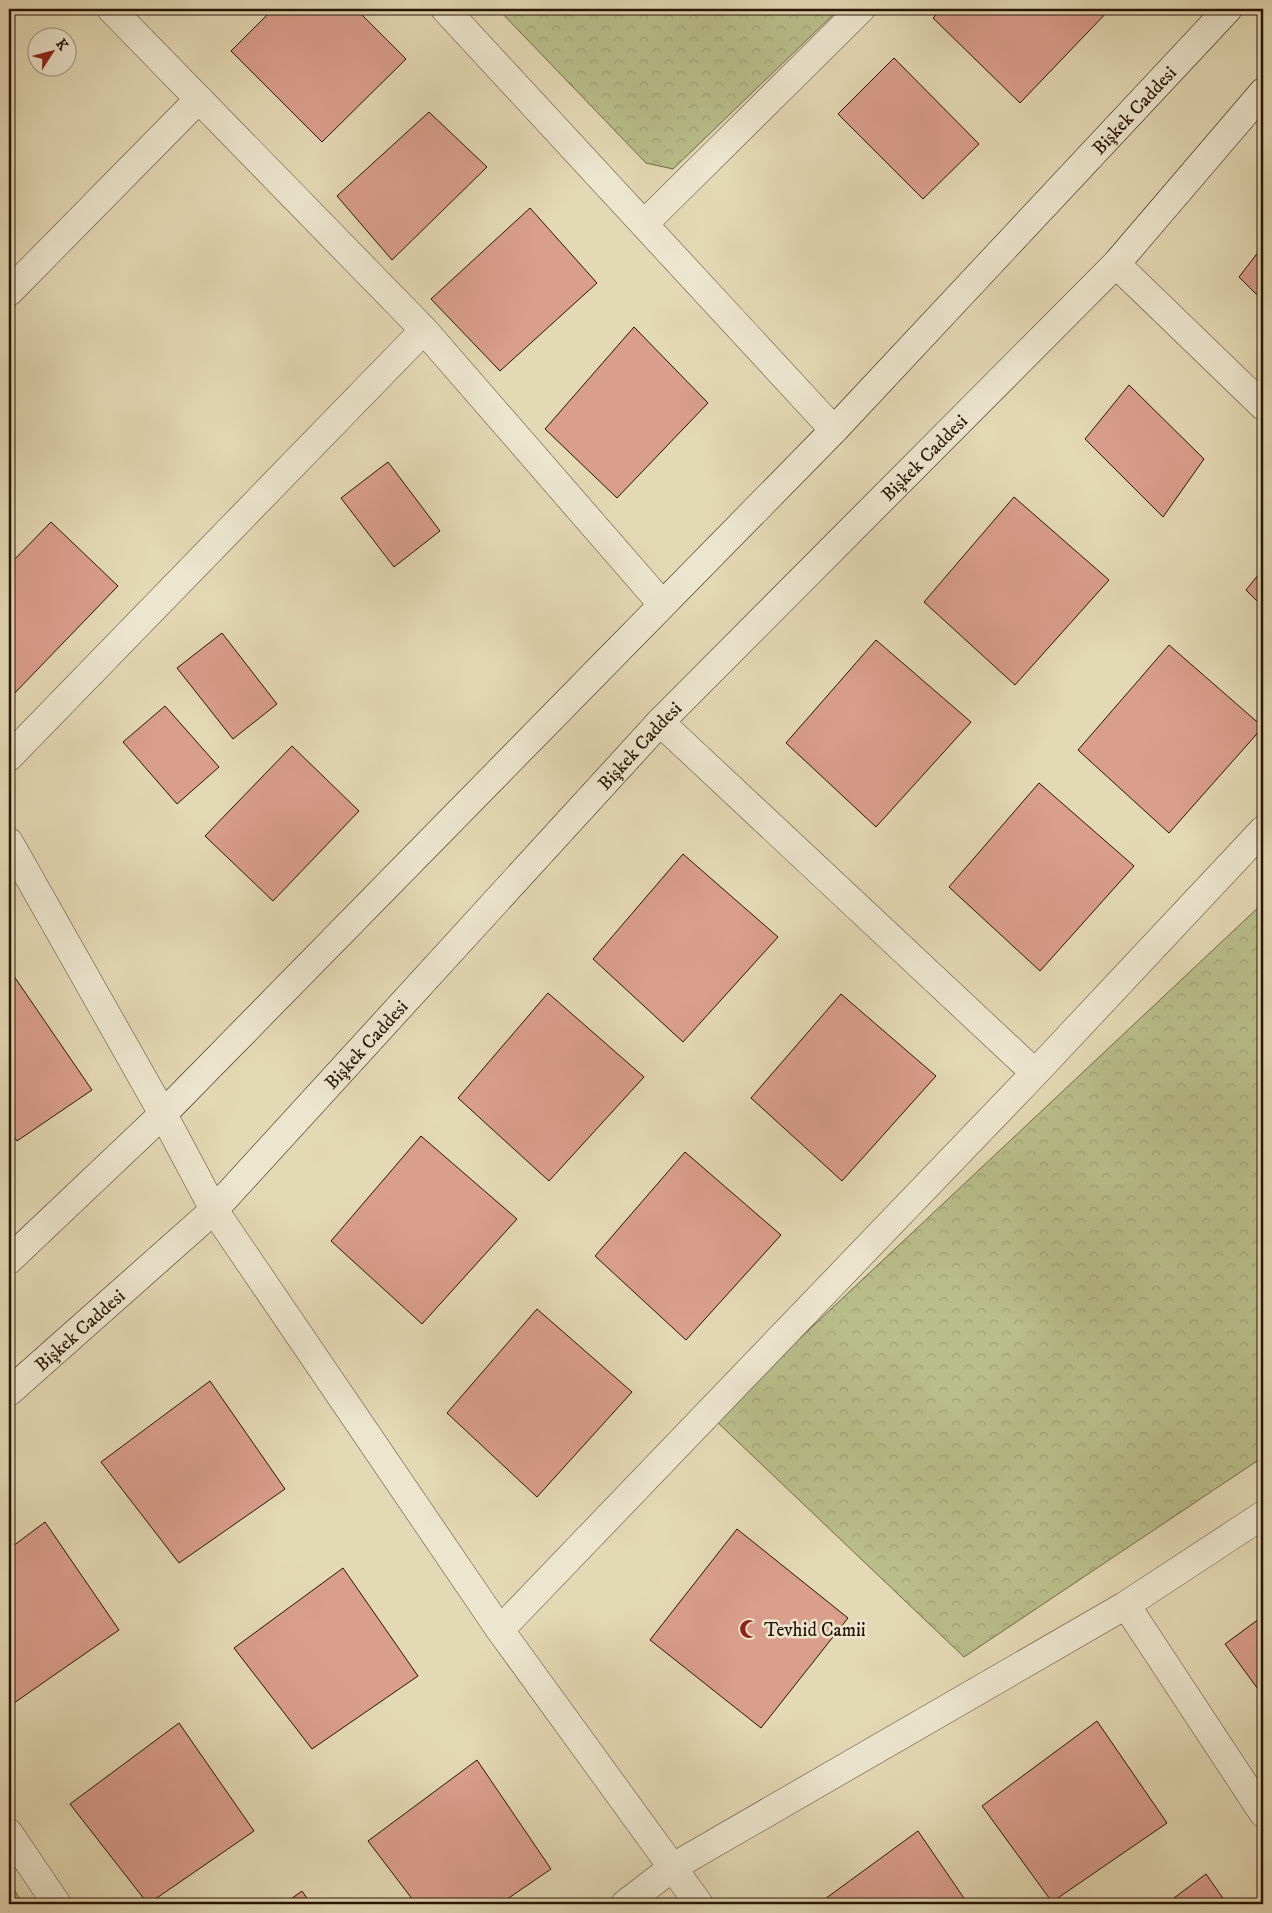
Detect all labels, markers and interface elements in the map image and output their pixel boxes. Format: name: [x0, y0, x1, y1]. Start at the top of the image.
north arrow: [28, 28, 78, 78]
text: K: [52, 36, 73, 55]
street label: Bişkek Caddesi: [1088, 62, 1182, 160]
street label: Bişkek Caddesi: [877, 410, 973, 506]
street label: Bişkek Caddesi: [594, 697, 687, 795]
street label: Bişkek Caddesi: [320, 996, 413, 1094]
street label: Bişkek Caddesi: [31, 1285, 130, 1377]
mosque icon: Tevhid Camii: [738, 1618, 760, 1640]
place label: Tevhid Camii: [764, 1619, 866, 1642]

